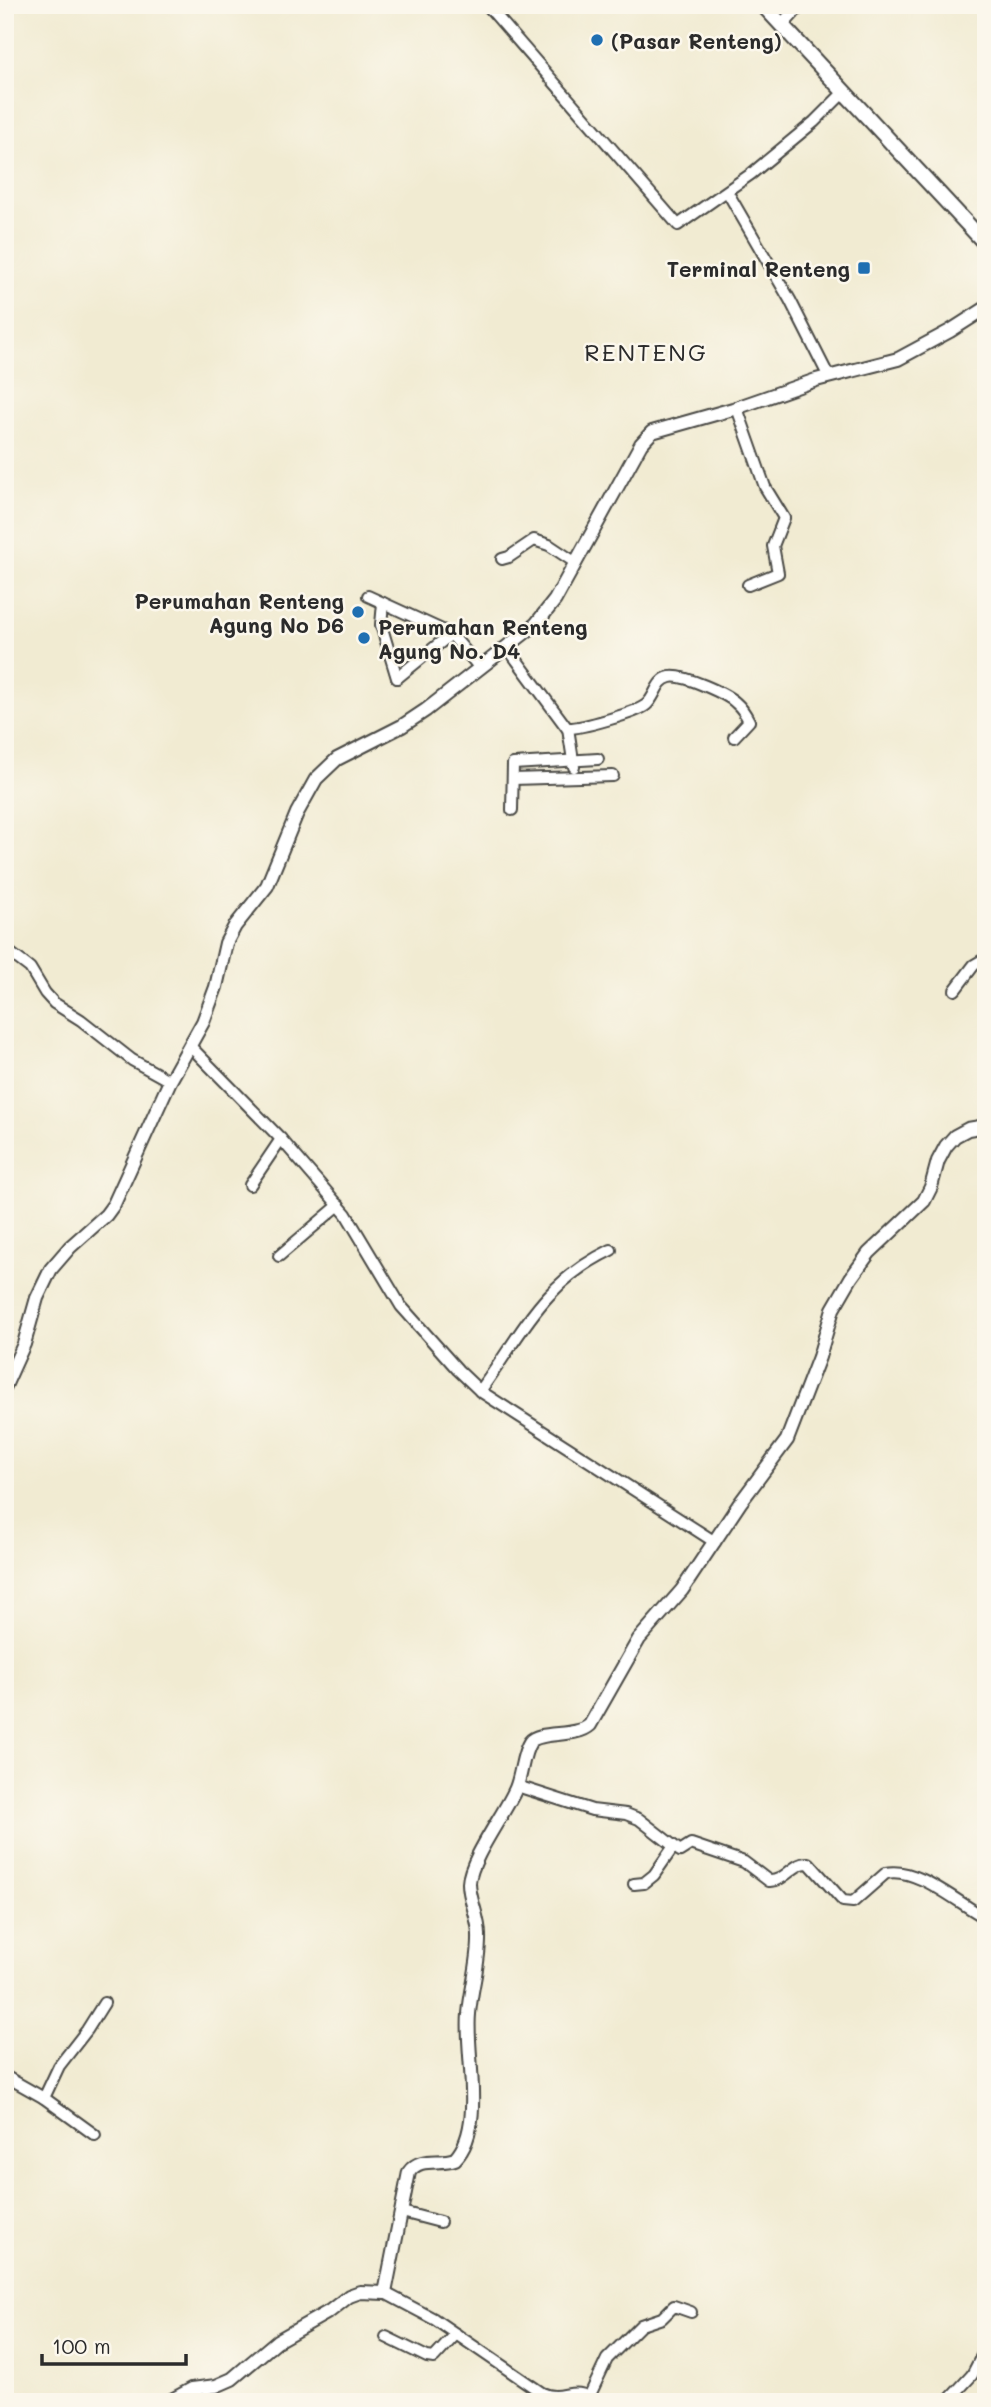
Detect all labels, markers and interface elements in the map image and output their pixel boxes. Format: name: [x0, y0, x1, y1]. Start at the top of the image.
place label: (Pasar Renteng): [611, 27, 782, 54]
marker: (Pasar Renteng): [589, 32, 605, 48]
place label: Terminal Renteng: [667, 255, 850, 282]
marker: Terminal Renteng: [856, 260, 872, 276]
district label: RENTENG: [584, 336, 708, 367]
place label: Perumahan Renteng Agung No D6: [134, 587, 344, 638]
marker: Perumahan Renteng Agung No D6: [350, 604, 366, 620]
place label: Perumahan Renteng Agung No. D4: [378, 613, 588, 664]
marker: Perumahan Renteng Agung No. D4: [356, 630, 372, 646]
scale bar: [42, 2323, 186, 2367]
text: 100 m: [52, 2332, 111, 2359]

